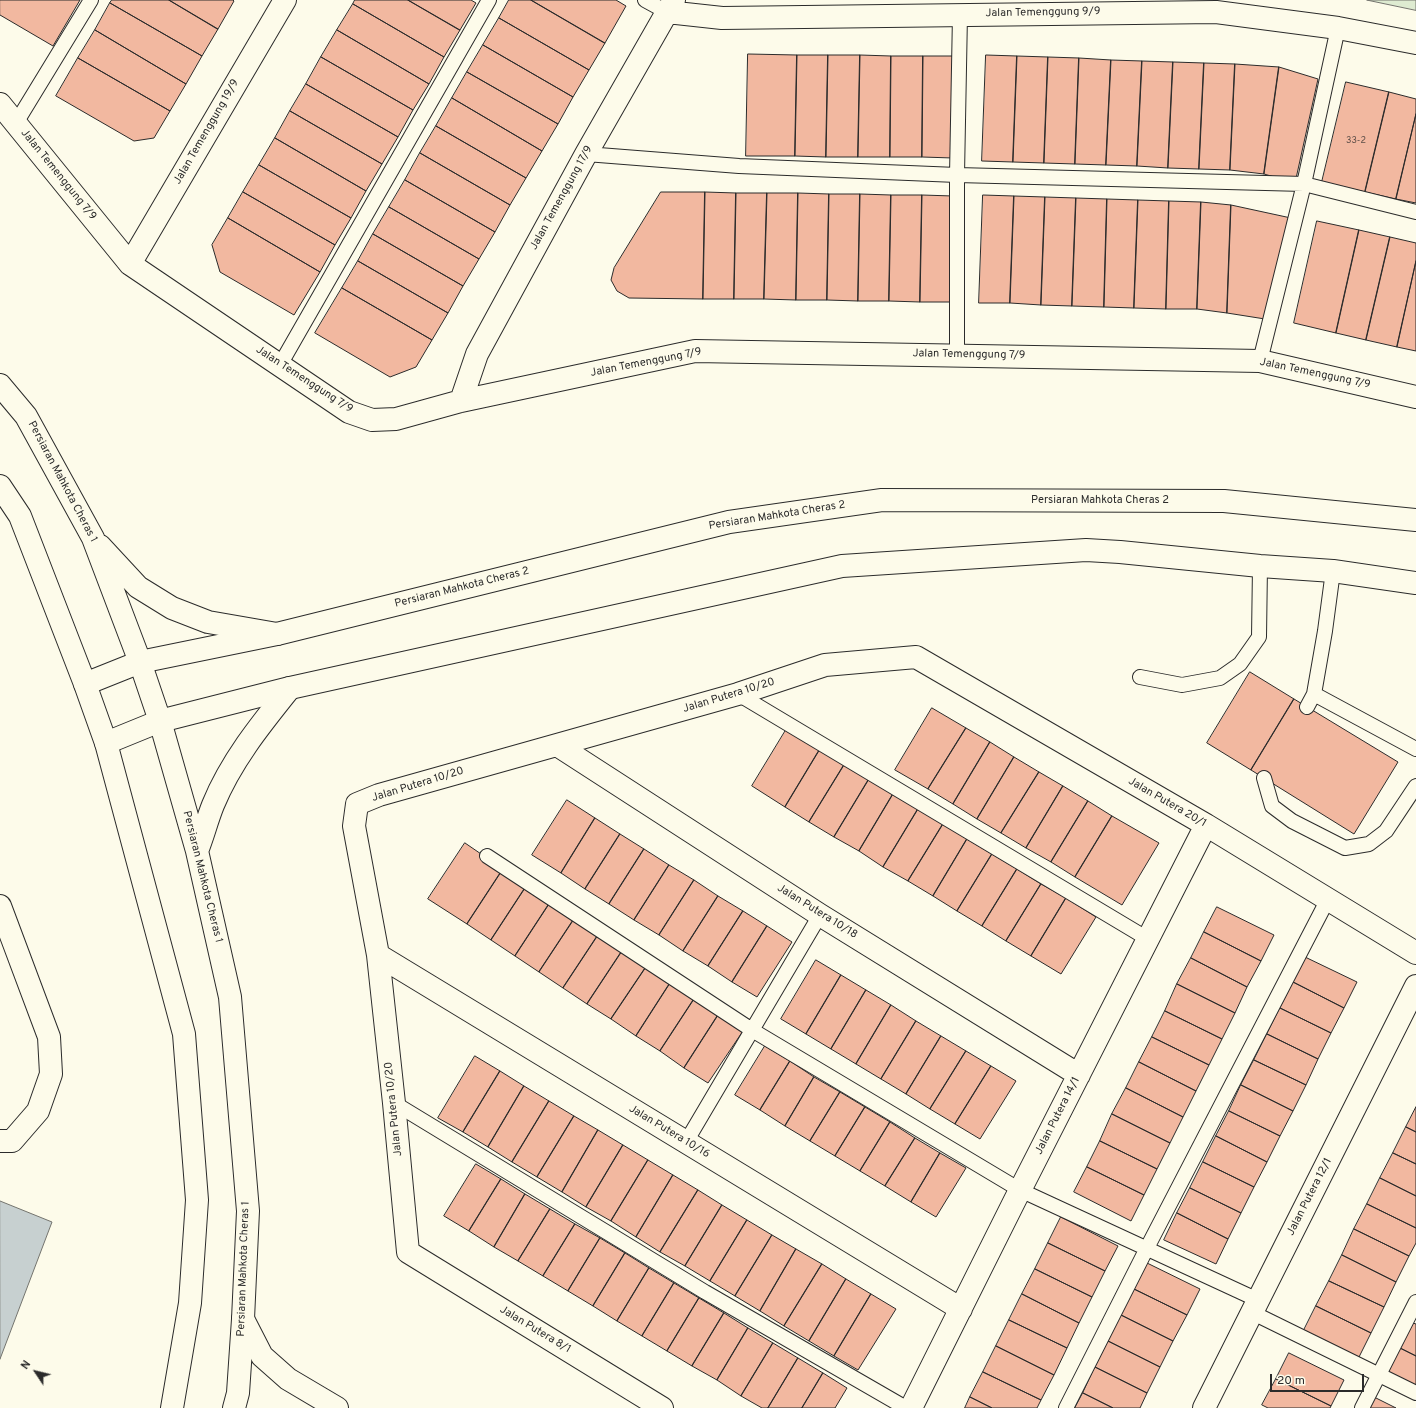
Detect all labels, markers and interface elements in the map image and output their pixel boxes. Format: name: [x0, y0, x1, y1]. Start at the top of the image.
street label: Jalan Temenggung 9/9: [985, 5, 1101, 21]
street label: Jalan Temenggung 19/9: [172, 77, 242, 187]
street label: Jalan Temenggung 7/9: [17, 127, 99, 223]
house number: 33-2: [1346, 136, 1366, 146]
street label: Jalan Temenggung 17/9: [528, 144, 596, 252]
street label: Jalan Temenggung 7/9: [253, 344, 355, 416]
street label: Jalan Temenggung 7/9: [589, 346, 703, 380]
street label: Jalan Temenggung 7/9: [912, 347, 1026, 363]
street label: Jalan Temenggung 7/9: [1258, 356, 1372, 392]
street label: Persiaran Mahkota Cheras 1: [24, 419, 100, 545]
street label: Persiaran Mahkota Cheras 2: [1031, 494, 1169, 508]
street label: Persiaran Mahkota Cheras 2: [708, 499, 846, 533]
street label: Persiaran Mahkota Cheras 2: [393, 565, 531, 611]
street label: Jalan Putera 10/20: [682, 676, 776, 716]
street label: Jalan Putera 10/20: [371, 765, 465, 805]
street label: Jalan Putera 20/1: [1126, 775, 1208, 831]
street label: Persiaran Mahkota Cheras 1: [179, 810, 225, 944]
street label: Jalan Putera 10/18: [774, 882, 860, 942]
street label: Jalan Putera 10/20: [382, 1061, 406, 1157]
street label: Jalan Putera 14/1: [1033, 1075, 1083, 1157]
street label: Jalan Putera 10/16: [626, 1103, 712, 1161]
street label: Jalan Putera 12/1: [1285, 1156, 1335, 1238]
street label: Persiaran Mahkota Cheras 1: [235, 1201, 253, 1337]
street label: Jalan Putera 8/1: [497, 1304, 573, 1356]
north arrow: [16, 1352, 56, 1392]
text: N: [18, 1358, 34, 1372]
scale bar: [1272, 1366, 1366, 1392]
text: 20 m: [1277, 1373, 1305, 1389]

